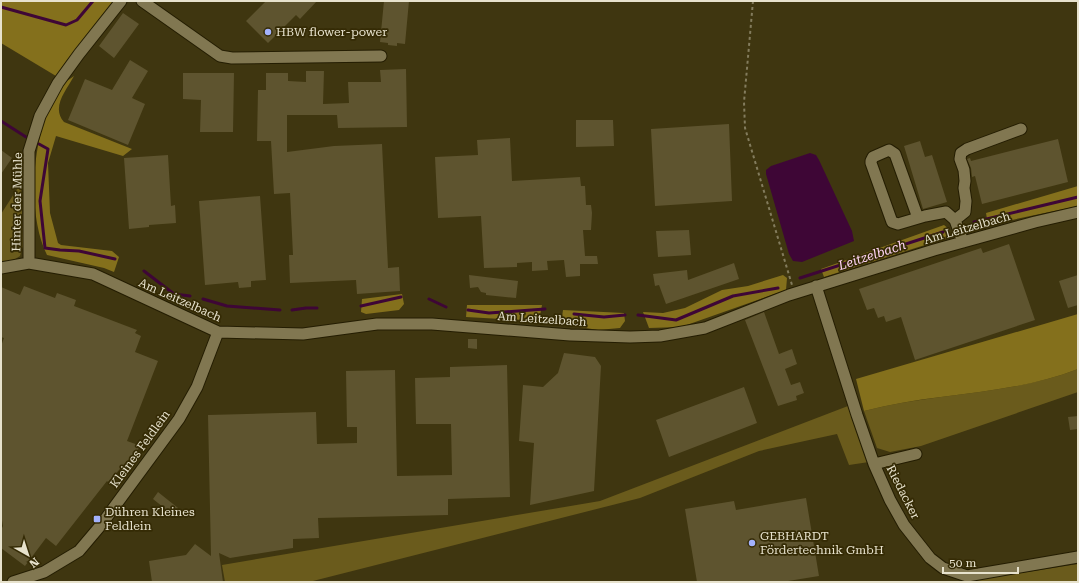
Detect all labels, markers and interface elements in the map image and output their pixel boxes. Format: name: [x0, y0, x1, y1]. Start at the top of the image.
place label: HBW flower-power: [276, 25, 387, 39]
marker: HBW flower-power: [263, 27, 273, 37]
street label: Hinter der Mühle: [9, 152, 25, 252]
street label: Am Leitzelbach: [922, 209, 1012, 247]
water label: Leitzelbach: [835, 237, 908, 273]
street label: Am Leitzelbach: [136, 275, 224, 325]
street label: Am Leitzelbach: [497, 309, 587, 329]
street label: Kleines Feldlein: [107, 407, 173, 490]
street label: Riedacker: [884, 463, 923, 521]
place label: Dühren Kleines Feldlein: [105, 505, 195, 533]
marker: Dühren Kleines Feldlein: [92, 514, 102, 524]
place label: GEBHARDT Fördertechnik GmbH: [760, 529, 884, 557]
north arrow: [8, 535, 48, 575]
marker: GEBHARDT Fördertechnik GmbH: [747, 538, 757, 548]
scale bar: [943, 549, 1018, 575]
text: N: [26, 555, 41, 570]
text: 50 m: [949, 556, 976, 570]

